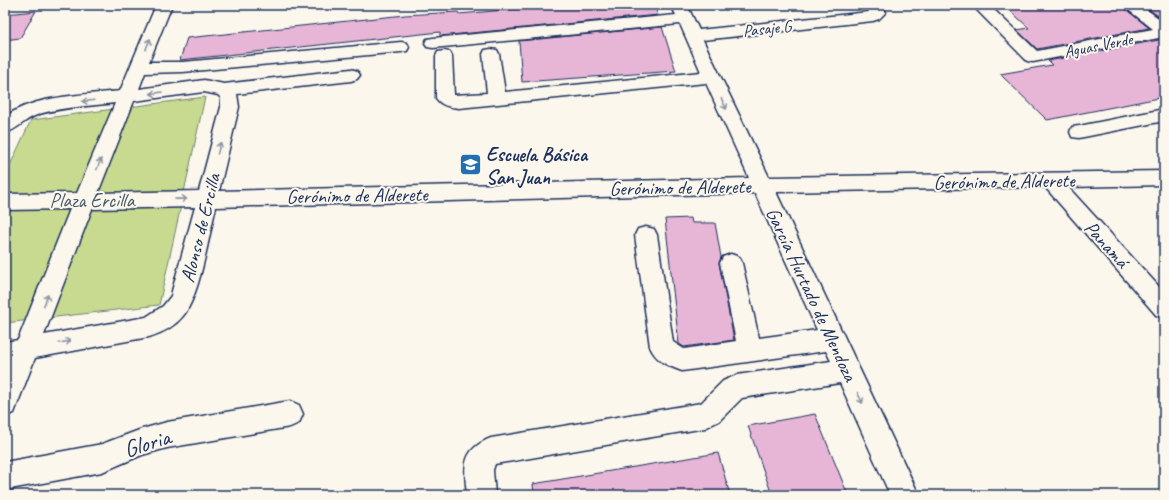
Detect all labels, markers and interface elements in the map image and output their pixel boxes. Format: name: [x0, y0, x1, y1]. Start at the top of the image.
street label: Pasaje G: [742, 15, 794, 41]
street label: Aguas Verde: [1062, 28, 1136, 62]
one-way arrow: [145, 38, 152, 50]
one-way arrow: [150, 89, 163, 97]
one-way arrow: [82, 97, 95, 105]
one-way arrow: [721, 98, 728, 110]
one-way arrow: [216, 141, 224, 154]
place label: Escuela Básica San Juan: [486, 142, 589, 190]
school or university icon: Escuela Básica San Juan: [457, 152, 483, 178]
one-way arrow: [96, 159, 103, 171]
street label: Gerónimo de Alderete: [933, 168, 1076, 195]
street label: Alonso de Ercilla: [175, 169, 227, 285]
street label: Gerónimo de Alderete: [609, 174, 752, 201]
street label: Gerónimo de Alderete: [286, 182, 429, 209]
park label: Plaza Ercilla: [50, 188, 136, 213]
one-way arrow: [174, 196, 187, 203]
street label: García Hurtado de Mendoza: [760, 203, 864, 387]
street label: Panamá: [1079, 215, 1136, 275]
one-way arrow: [42, 294, 50, 306]
one-way arrow: [58, 338, 71, 346]
one-way arrow: [857, 392, 864, 404]
street label: Gloria: [120, 421, 176, 464]

